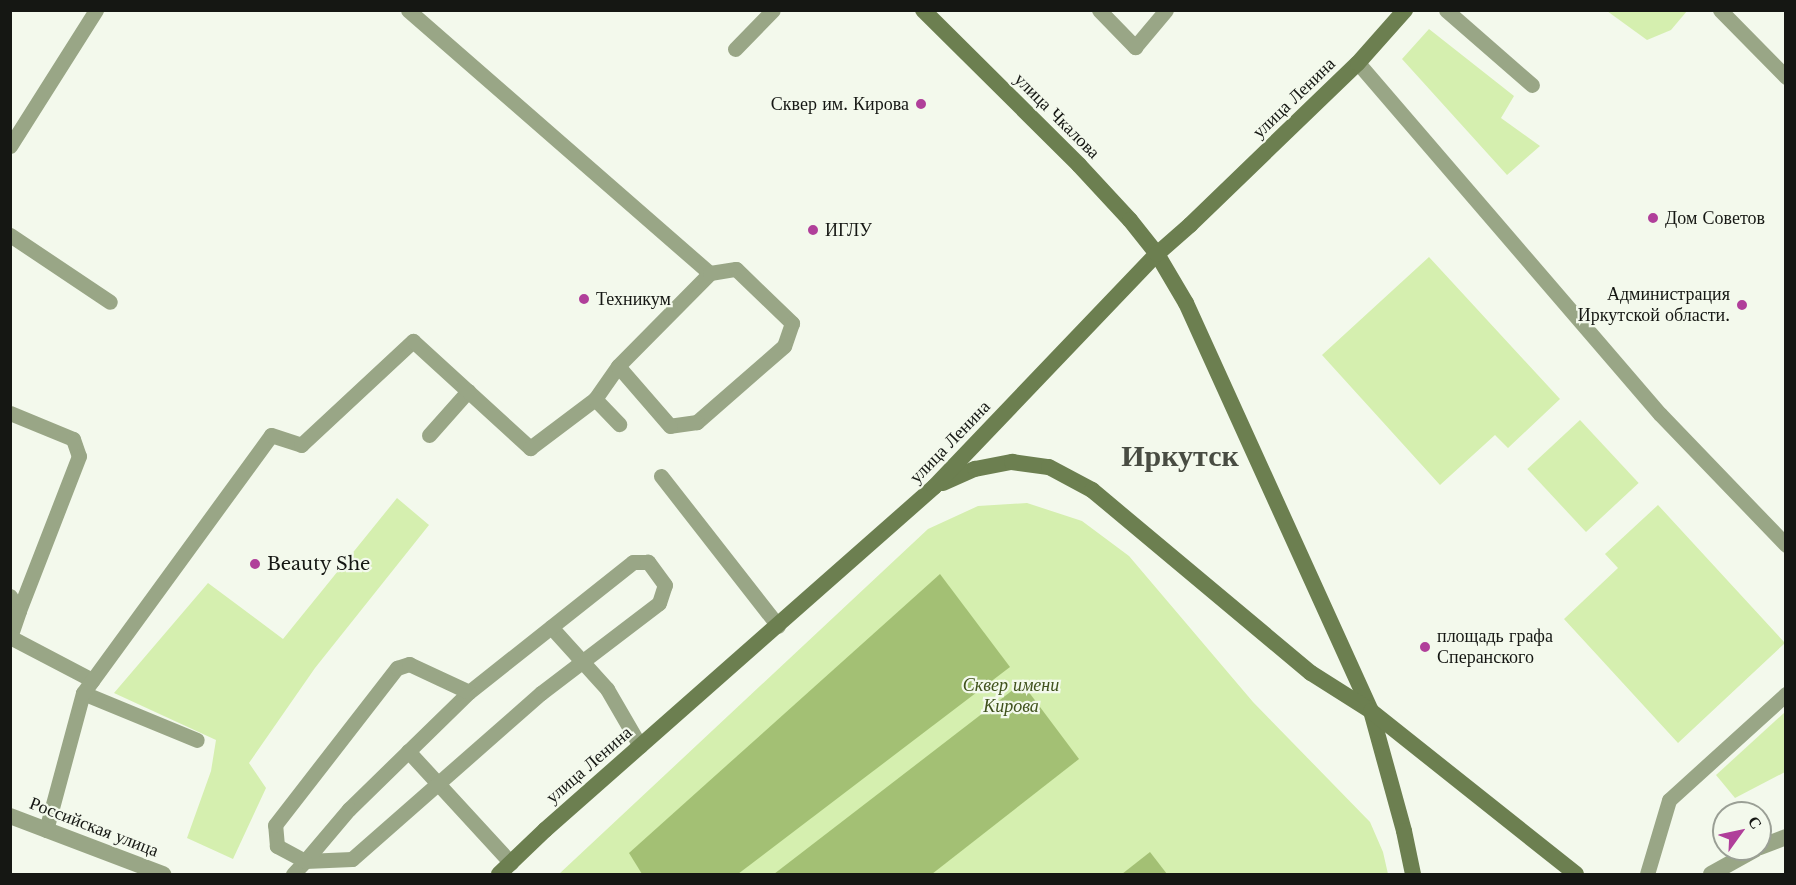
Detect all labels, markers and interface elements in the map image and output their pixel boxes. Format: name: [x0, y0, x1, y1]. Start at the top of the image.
street label: улица Ленина: [1248, 53, 1340, 143]
street label: улица Чкалова: [1010, 69, 1104, 163]
place label: Сквер им. Кирова: [771, 93, 909, 115]
marker: Сквер им. Кирова: [914, 97, 928, 111]
place label: Дом Советов: [1665, 207, 1765, 229]
marker: Дом Советов: [1646, 211, 1660, 225]
place label: ИГЛУ: [825, 219, 872, 241]
marker: ИГЛУ: [806, 223, 820, 237]
place label: Администрация Иркутской области.: [1578, 284, 1730, 326]
place label: Техникум: [596, 288, 671, 310]
marker: Техникум: [577, 292, 591, 306]
marker: Администрация Иркутской области.: [1735, 298, 1749, 312]
street label: улица Ленина: [905, 396, 995, 488]
district label: Иркутск: [1121, 438, 1239, 474]
place label: Beauty She: [267, 553, 371, 575]
marker: Beauty She: [248, 557, 262, 571]
place label: площадь графа Сперанского: [1437, 626, 1553, 668]
marker: площадь графа Сперанского: [1418, 640, 1432, 654]
park label: Сквер имени Кирова: [963, 675, 1059, 718]
street label: улица Ленина: [542, 722, 636, 808]
street label: Российская улица: [26, 792, 162, 862]
north arrow: [1712, 801, 1772, 861]
text: С: [1744, 812, 1767, 833]

